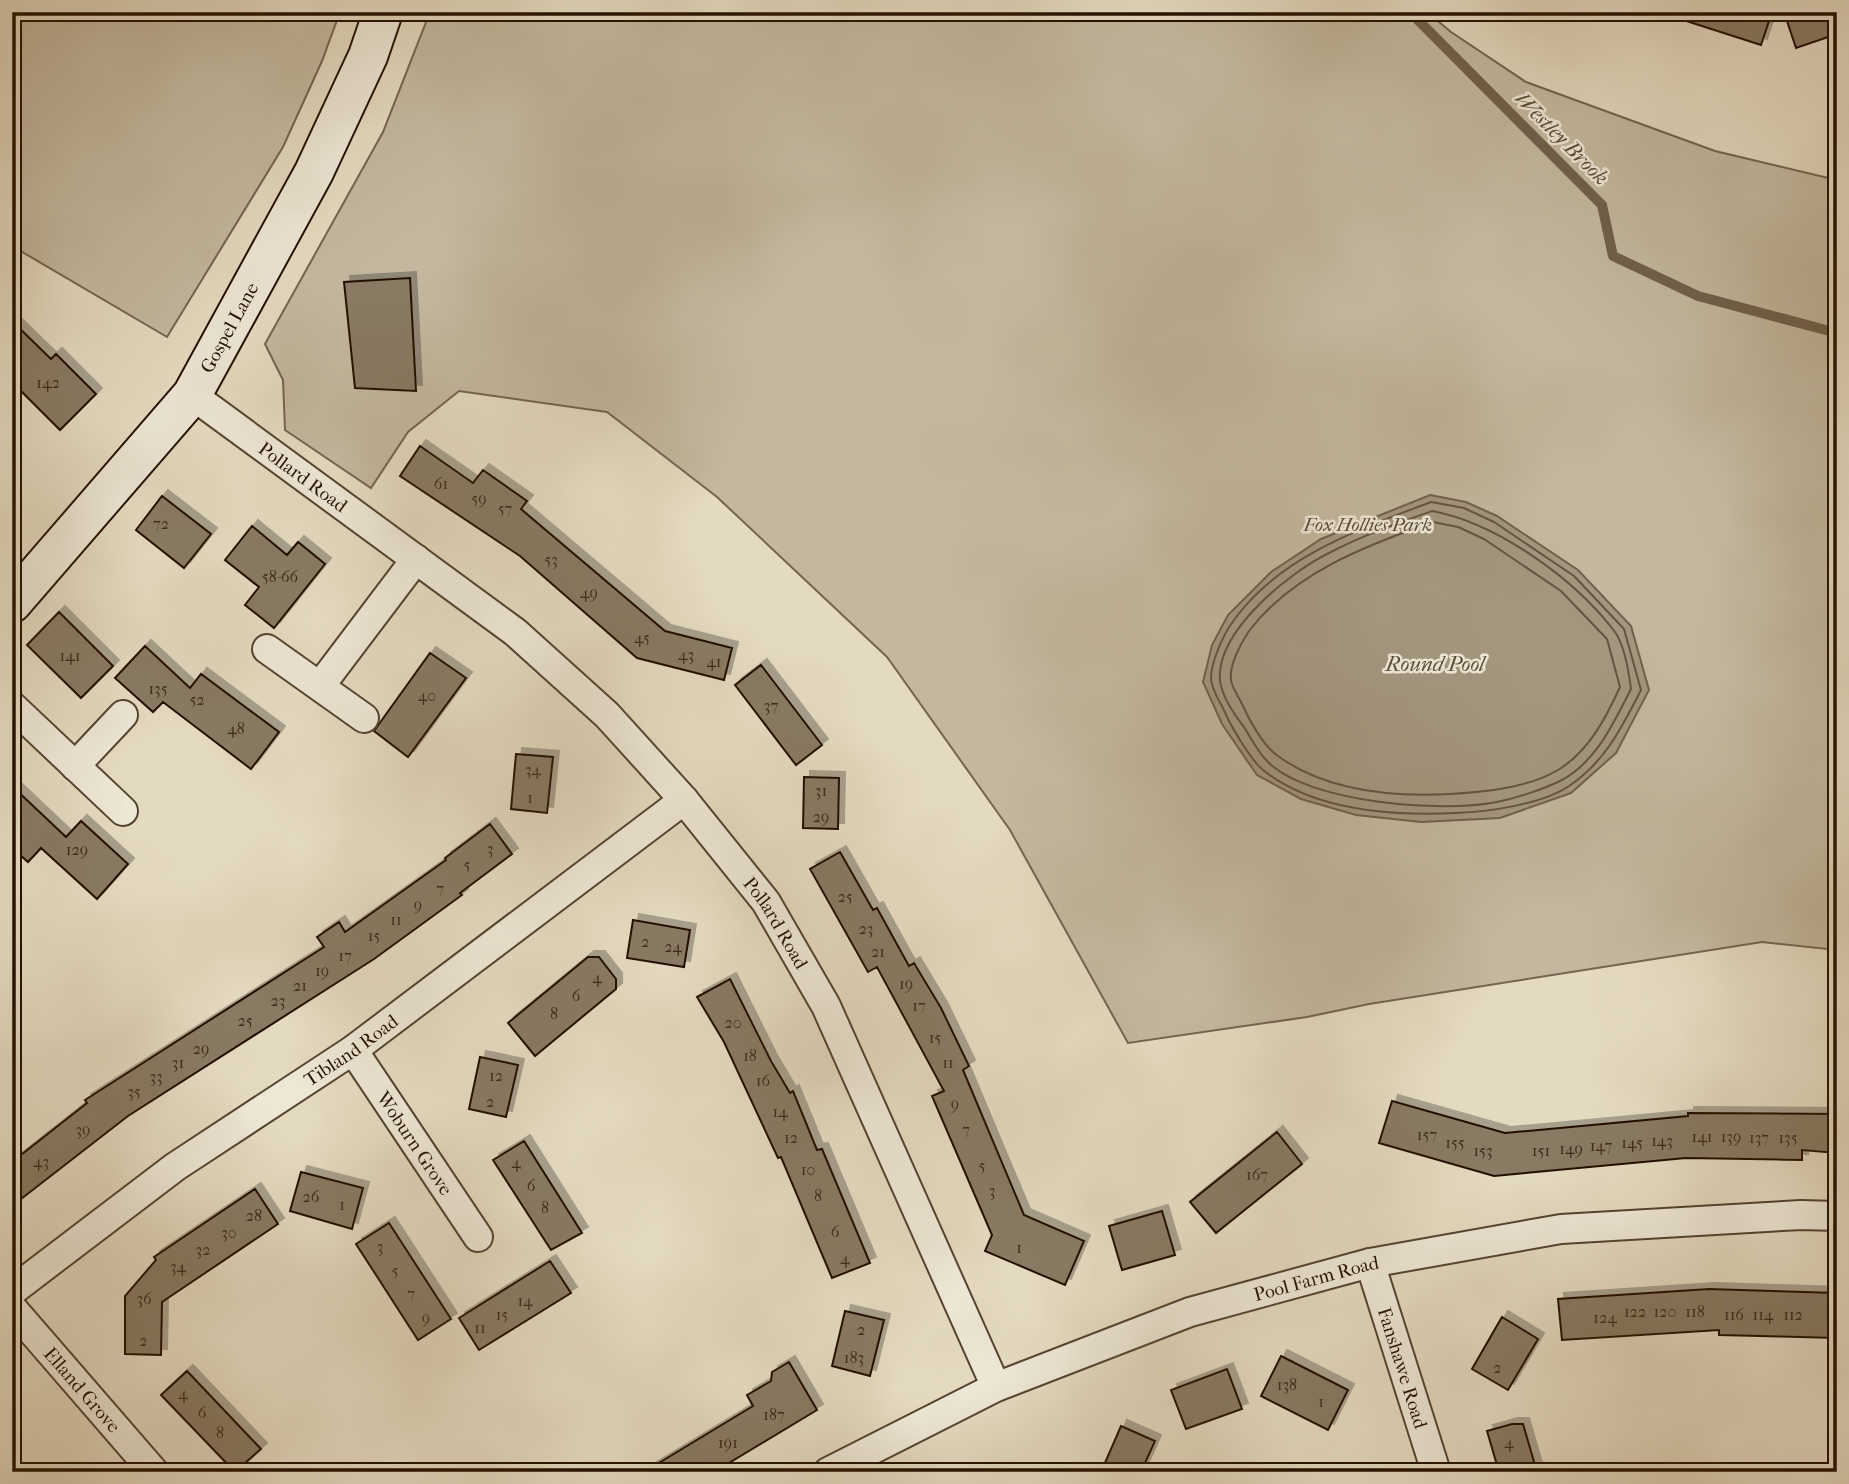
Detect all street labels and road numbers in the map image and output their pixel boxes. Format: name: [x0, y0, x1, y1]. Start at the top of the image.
street label: Gospel Lane: [196, 279, 263, 377]
street label: Pollard Road: [254, 438, 352, 518]
street label: Pollard Road: [738, 873, 813, 974]
street label: Tibland Road: [300, 1010, 403, 1091]
street label: Woburn Grove: [371, 1087, 457, 1200]
street label: Pool Farm Road: [1251, 1252, 1381, 1306]
street label: Fanshawe Road: [1373, 1305, 1432, 1432]
street label: Elland Grove: [39, 1343, 125, 1437]

